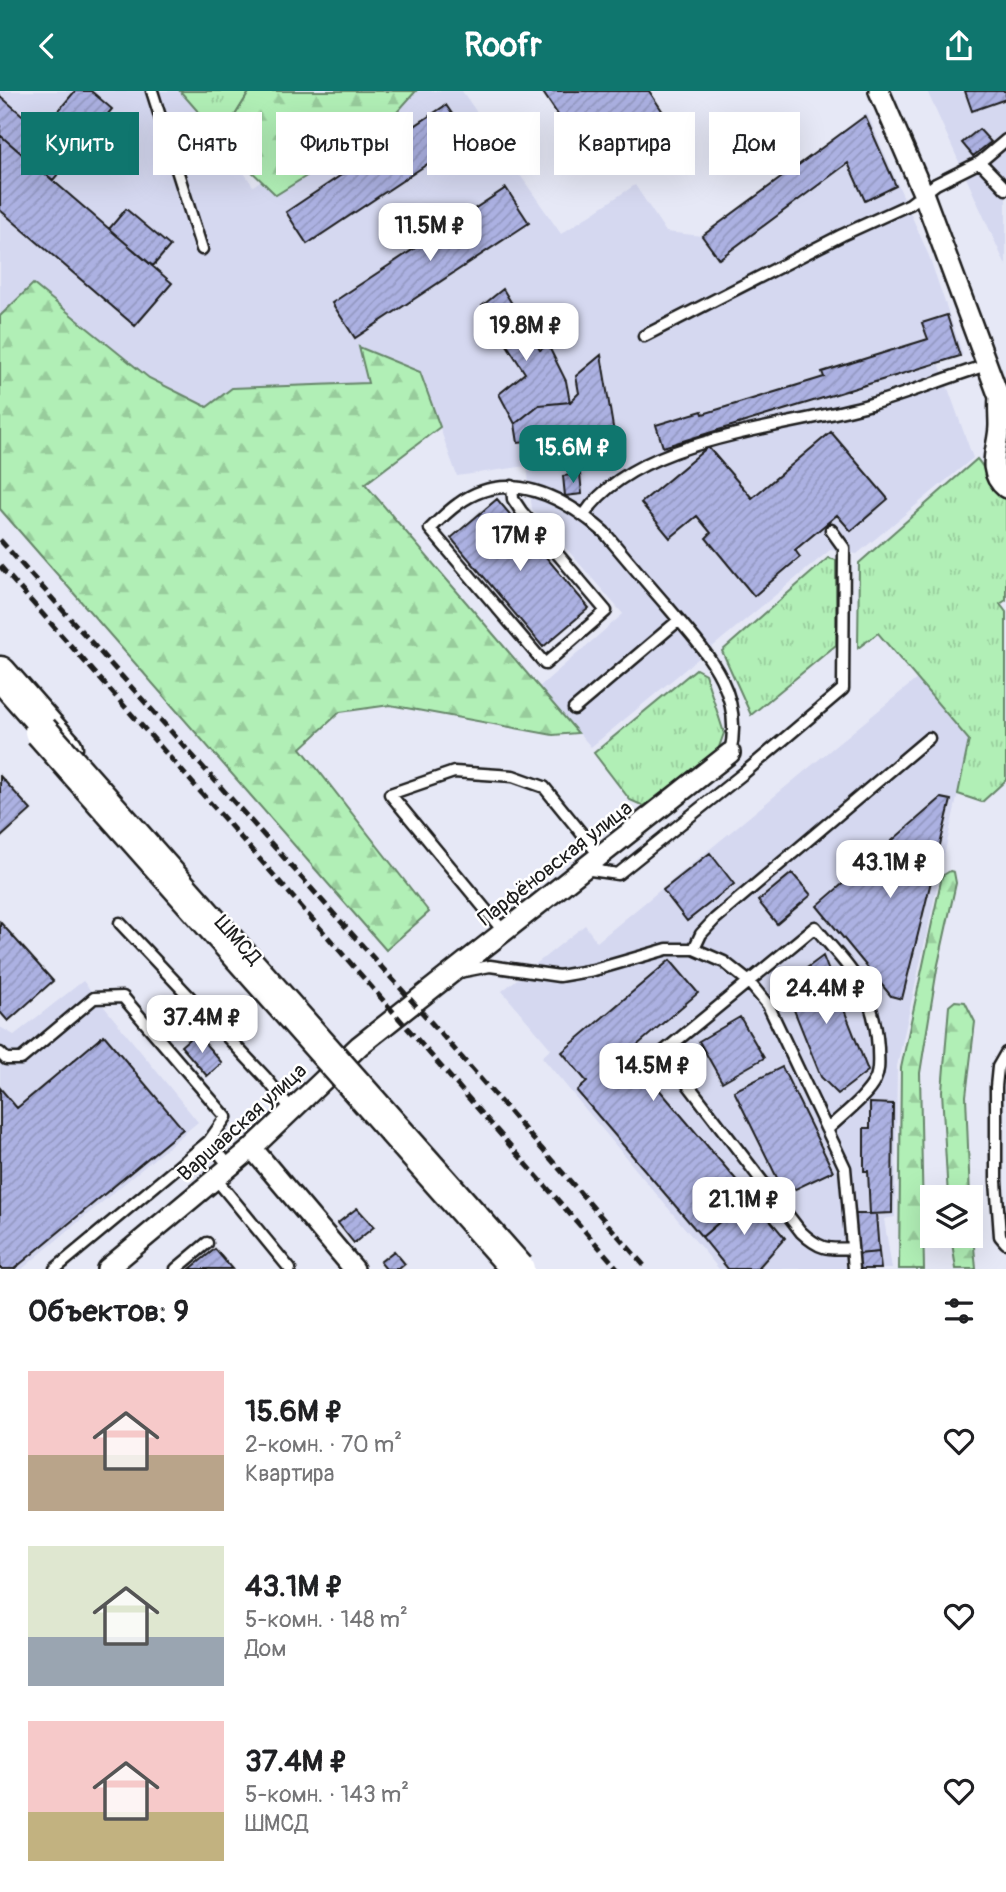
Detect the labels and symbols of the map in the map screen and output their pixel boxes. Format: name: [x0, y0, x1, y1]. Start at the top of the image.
pin: 11.5M ₽: [365, 204, 495, 263]
pin: 19.8M ₽: [461, 303, 591, 363]
pin: 15.6M ₽: [508, 425, 638, 485]
pin: 17M ₽: [471, 513, 569, 573]
street label: Парфёновская улица: [473, 795, 638, 932]
pin: 43.1M ₽: [825, 841, 955, 900]
street label: ШМСД: [208, 910, 267, 971]
pin: 24.4M ₽: [761, 967, 891, 1026]
pin: 37.4M ₽: [137, 995, 267, 1055]
pin: 14.5M ₽: [588, 1044, 718, 1103]
street label: Варшавская улица: [172, 1057, 312, 1187]
pin: 21.1M ₽: [679, 1177, 809, 1237]

